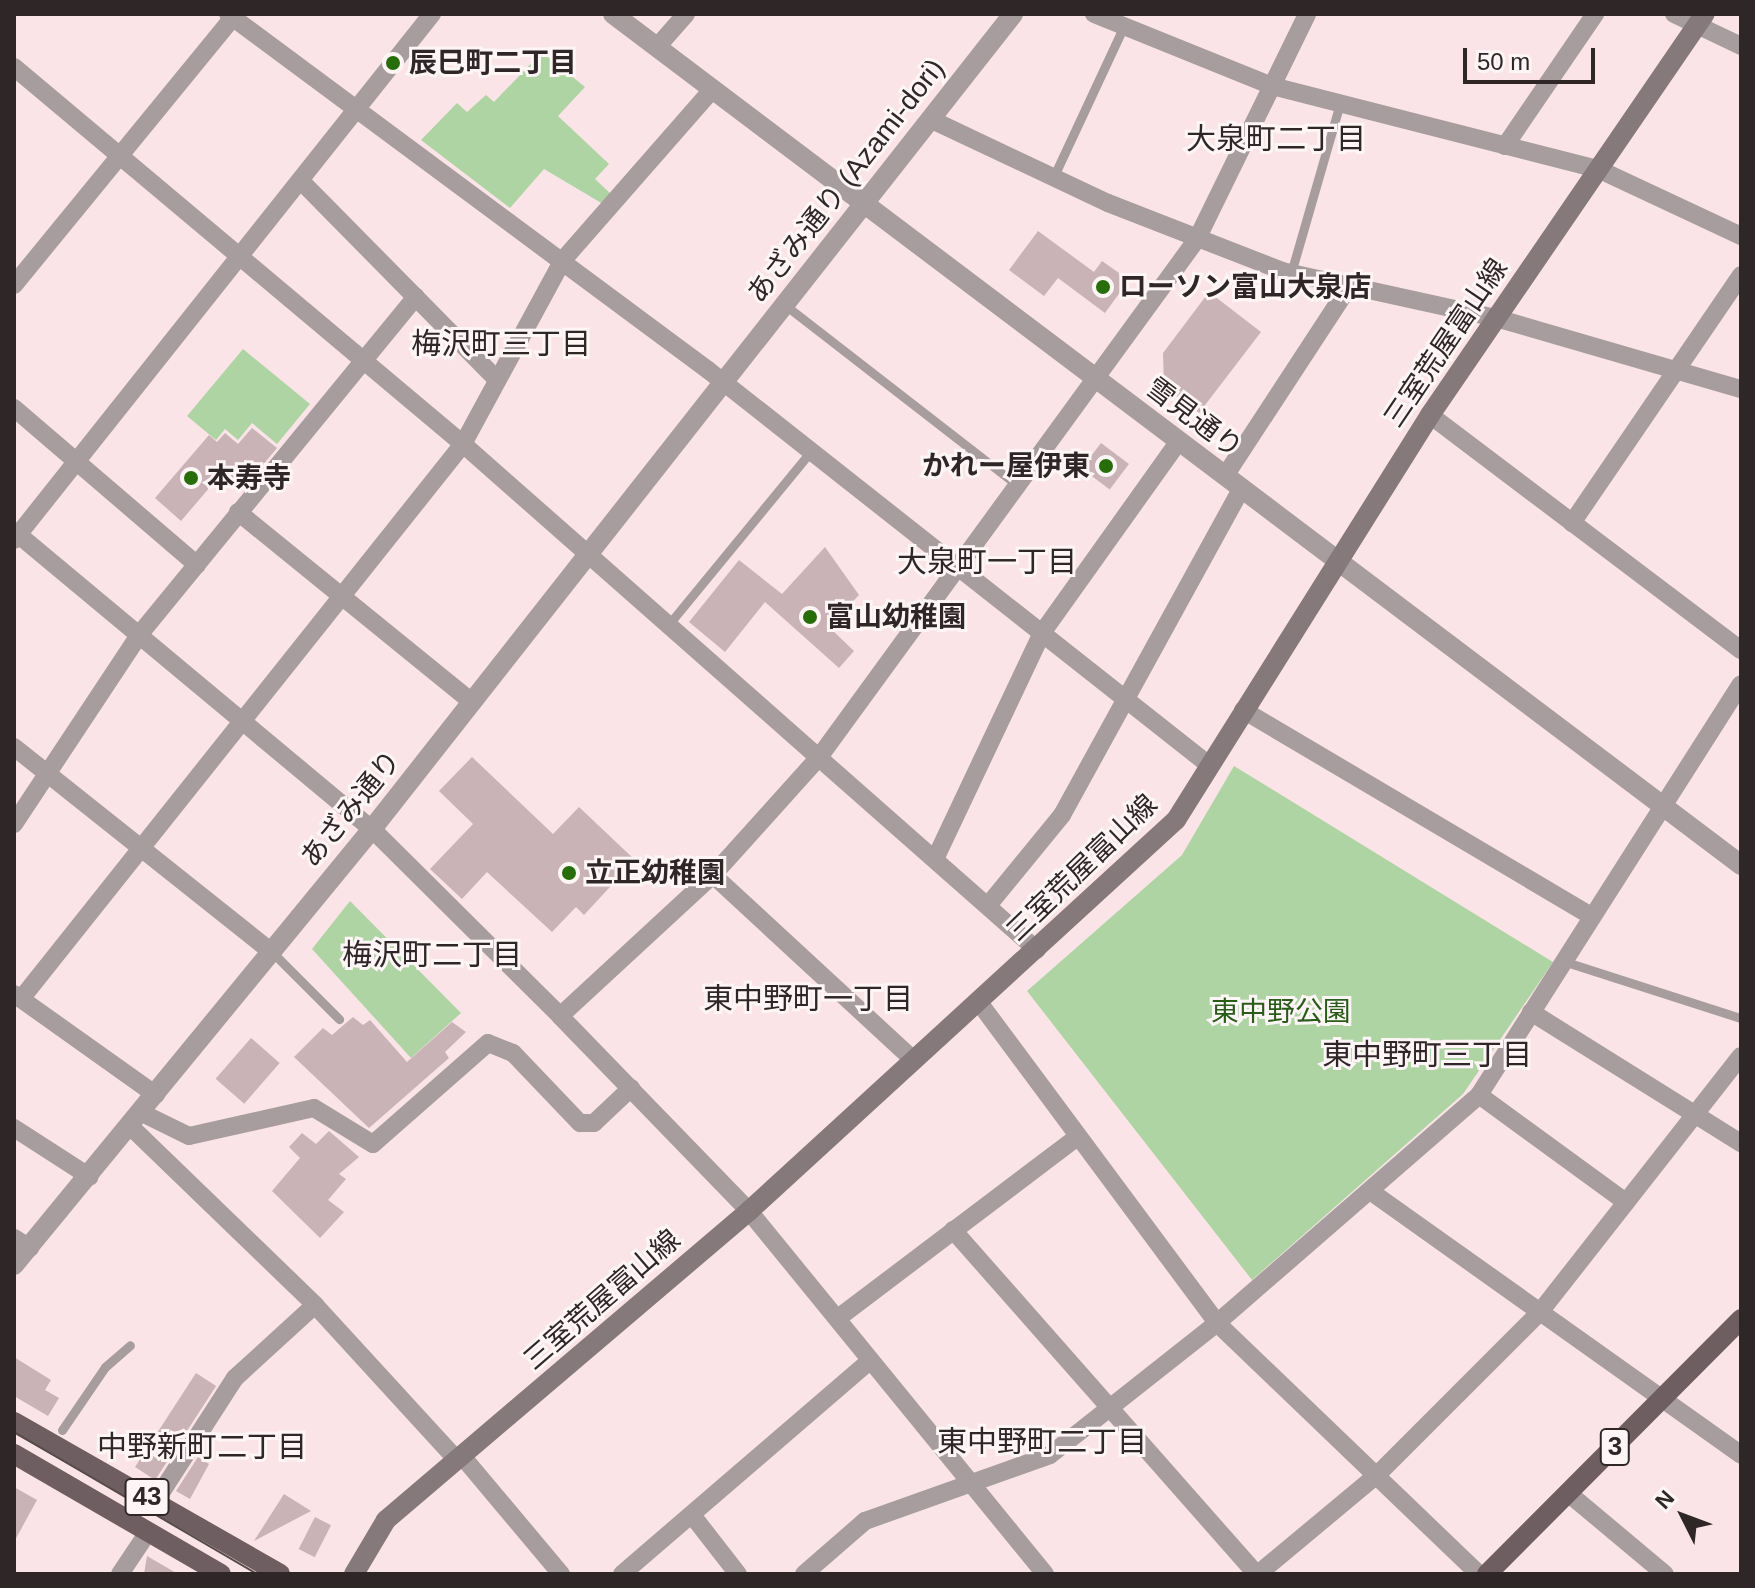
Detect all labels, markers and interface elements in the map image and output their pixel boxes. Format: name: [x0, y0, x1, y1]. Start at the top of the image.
scale bar: [1467, 32, 1599, 82]
place label: 辰巳町二丁目: [409, 46, 577, 80]
text: 50 m: [1477, 48, 1530, 75]
street label: あざみ通り (Azami-dori): [740, 52, 952, 310]
marker: 辰巳町二丁目: [384, 54, 402, 72]
district label: 大泉町二丁目: [1186, 121, 1366, 157]
street label: 三室荒屋富山線: [1377, 252, 1515, 434]
place label: ローソン富山大泉店: [1119, 270, 1371, 304]
marker: ローソン富山大泉店: [1094, 278, 1112, 296]
district label: 梅沢町三丁目: [411, 326, 591, 362]
street label: 雪見通り: [1139, 371, 1249, 465]
place label: かれー屋伊東: [922, 449, 1090, 483]
marker: かれー屋伊東: [1097, 457, 1115, 475]
place label: 本寿寺: [207, 461, 291, 495]
marker: 本寿寺: [182, 469, 200, 487]
district label: 大泉町一丁目: [897, 544, 1077, 580]
place label: 富山幼稚園: [826, 600, 966, 634]
marker: 富山幼稚園: [801, 608, 819, 626]
street label: あざみ通り: [294, 744, 408, 874]
street label: 三室荒屋富山線: [1000, 788, 1164, 948]
place label: 立正幼稚園: [585, 856, 725, 890]
marker: 立正幼稚園: [560, 864, 578, 882]
district label: 梅沢町二丁目: [342, 937, 522, 973]
district label: 東中野町一丁目: [703, 981, 913, 1017]
park label: 東中野公園: [1211, 995, 1351, 1029]
district label: 東中野町三丁目: [1322, 1037, 1532, 1073]
street label: 三室荒屋富山線: [517, 1223, 687, 1377]
district label: 東中野町二丁目: [937, 1424, 1147, 1460]
road number: 3: [1599, 1425, 1631, 1469]
district label: 中野新町二丁目: [97, 1429, 307, 1465]
road number: 43: [123, 1475, 171, 1519]
north arrow: [1643, 1476, 1723, 1556]
text: N: [1650, 1485, 1679, 1514]

